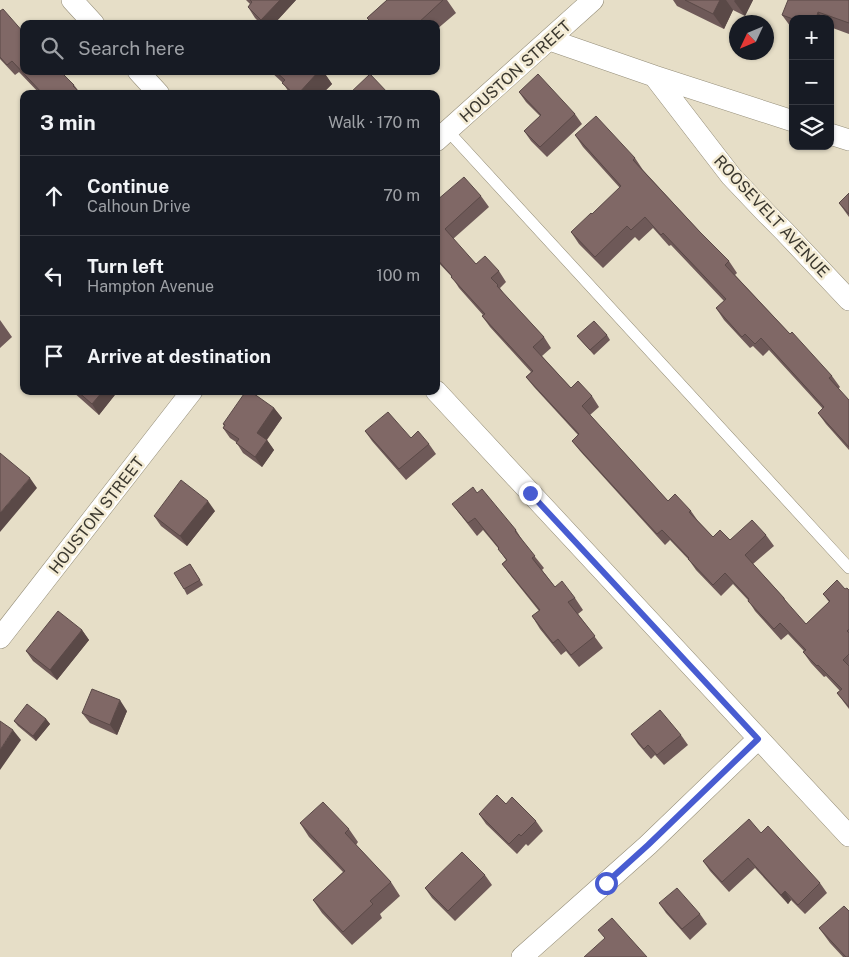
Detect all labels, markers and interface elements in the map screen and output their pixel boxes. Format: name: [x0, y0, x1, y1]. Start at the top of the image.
north arrow: [729, 15, 774, 60]
map controls: [789, 15, 834, 150]
button: +: [789, 15, 834, 60]
street label: HOUSTON STREET: [456, 16, 575, 126]
search box: [20, 20, 440, 75]
icon: search: [38, 34, 66, 62]
text: Search here: [78, 37, 185, 59]
button: −: [789, 60, 834, 105]
button: layers: [789, 105, 834, 150]
text: 3 min: [40, 110, 96, 135]
text: Walk · 170 m: [328, 113, 420, 132]
street label: ROOSEVELT AVENUE: [710, 151, 833, 281]
text: Continue: [87, 175, 169, 197]
icon: ahead: [40, 182, 68, 210]
text: 70 m: [383, 186, 420, 205]
text: Calhoun Drive: [87, 197, 191, 216]
text: Turn left: [87, 255, 164, 277]
icon: left: [40, 262, 68, 290]
text: 100 m: [376, 266, 420, 285]
text: Hampton Avenue: [87, 277, 214, 296]
icon: arrive: [40, 342, 68, 370]
text: Arrive at destination: [87, 345, 271, 367]
street label: HOUSTON STREET: [45, 453, 148, 578]
route end: [519, 482, 542, 505]
route start: [595, 872, 618, 895]

